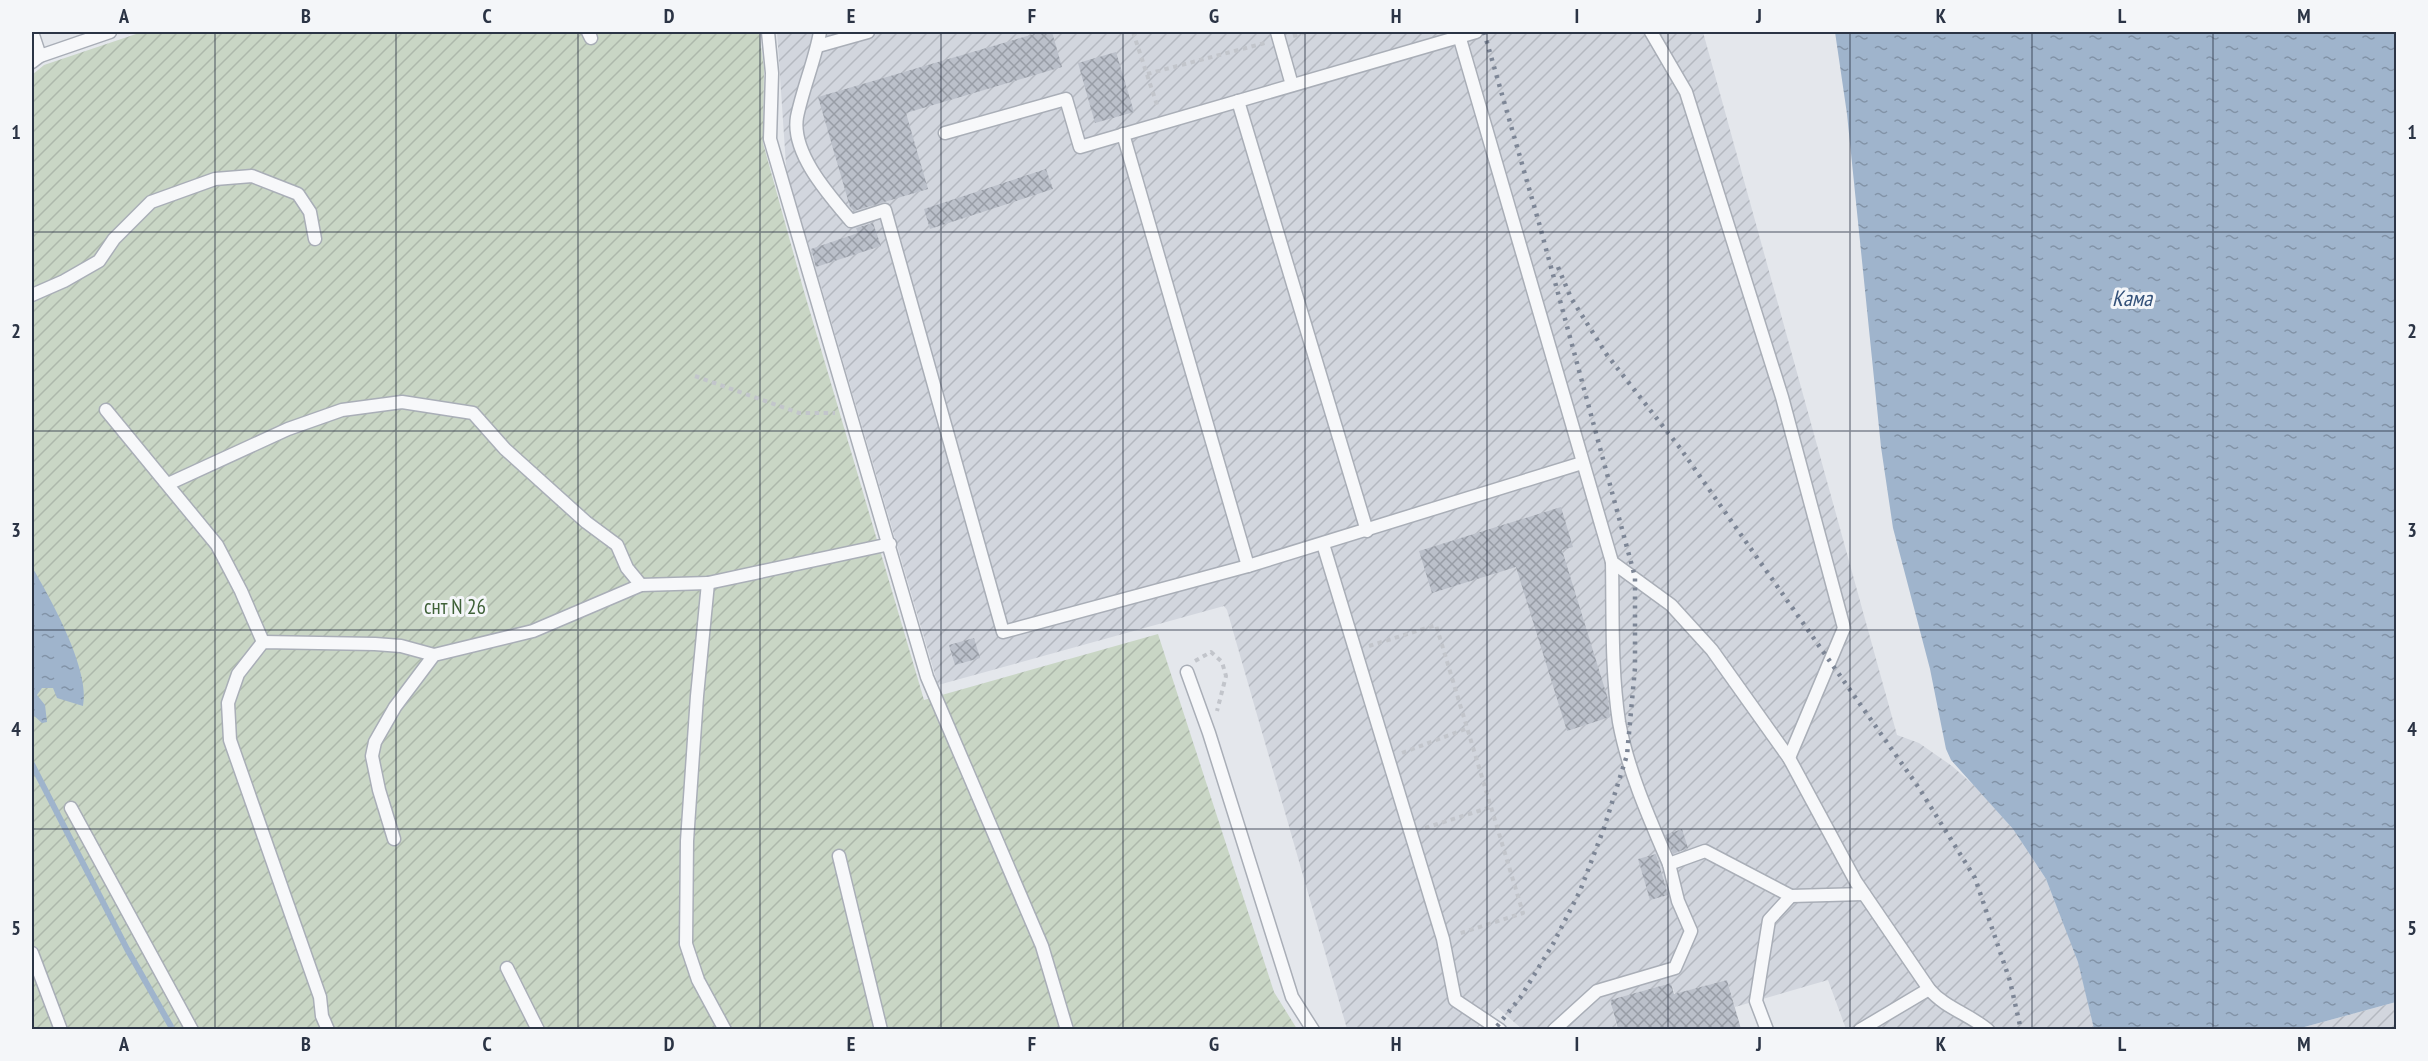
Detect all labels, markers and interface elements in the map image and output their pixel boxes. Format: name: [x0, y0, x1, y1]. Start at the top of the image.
text: A: [118, 3, 130, 29]
text: B: [301, 3, 311, 29]
text: C: [482, 3, 492, 29]
text: D: [664, 3, 675, 29]
text: E: [847, 3, 855, 29]
text: F: [1028, 3, 1036, 29]
text: G: [1209, 3, 1219, 29]
text: H: [1391, 3, 1401, 29]
text: I: [1575, 3, 1579, 29]
text: J: [1755, 3, 1762, 29]
text: K: [1936, 3, 1947, 29]
text: L: [2118, 3, 2127, 29]
text: M: [2297, 3, 2311, 29]
text: 1: [11, 119, 21, 145]
text: 1: [2407, 119, 2417, 145]
water label: Кама: [2112, 284, 2153, 312]
text: 2: [11, 318, 21, 344]
text: 2: [2407, 318, 2417, 344]
text: 3: [11, 517, 21, 543]
text: 3: [2407, 517, 2417, 543]
park label: снт N 26: [424, 593, 486, 620]
text: 4: [11, 716, 21, 742]
text: 4: [2407, 716, 2417, 742]
text: 5: [11, 915, 21, 941]
text: 5: [2407, 915, 2417, 941]
text: A: [118, 1031, 130, 1057]
text: B: [301, 1031, 311, 1057]
text: C: [482, 1031, 492, 1057]
text: D: [664, 1031, 675, 1057]
text: E: [847, 1031, 855, 1057]
text: F: [1028, 1031, 1036, 1057]
text: G: [1209, 1031, 1219, 1057]
text: H: [1391, 1031, 1401, 1057]
text: I: [1575, 1031, 1579, 1057]
text: J: [1755, 1031, 1762, 1057]
text: K: [1936, 1031, 1947, 1057]
text: L: [2118, 1031, 2127, 1057]
text: M: [2297, 1031, 2311, 1057]

